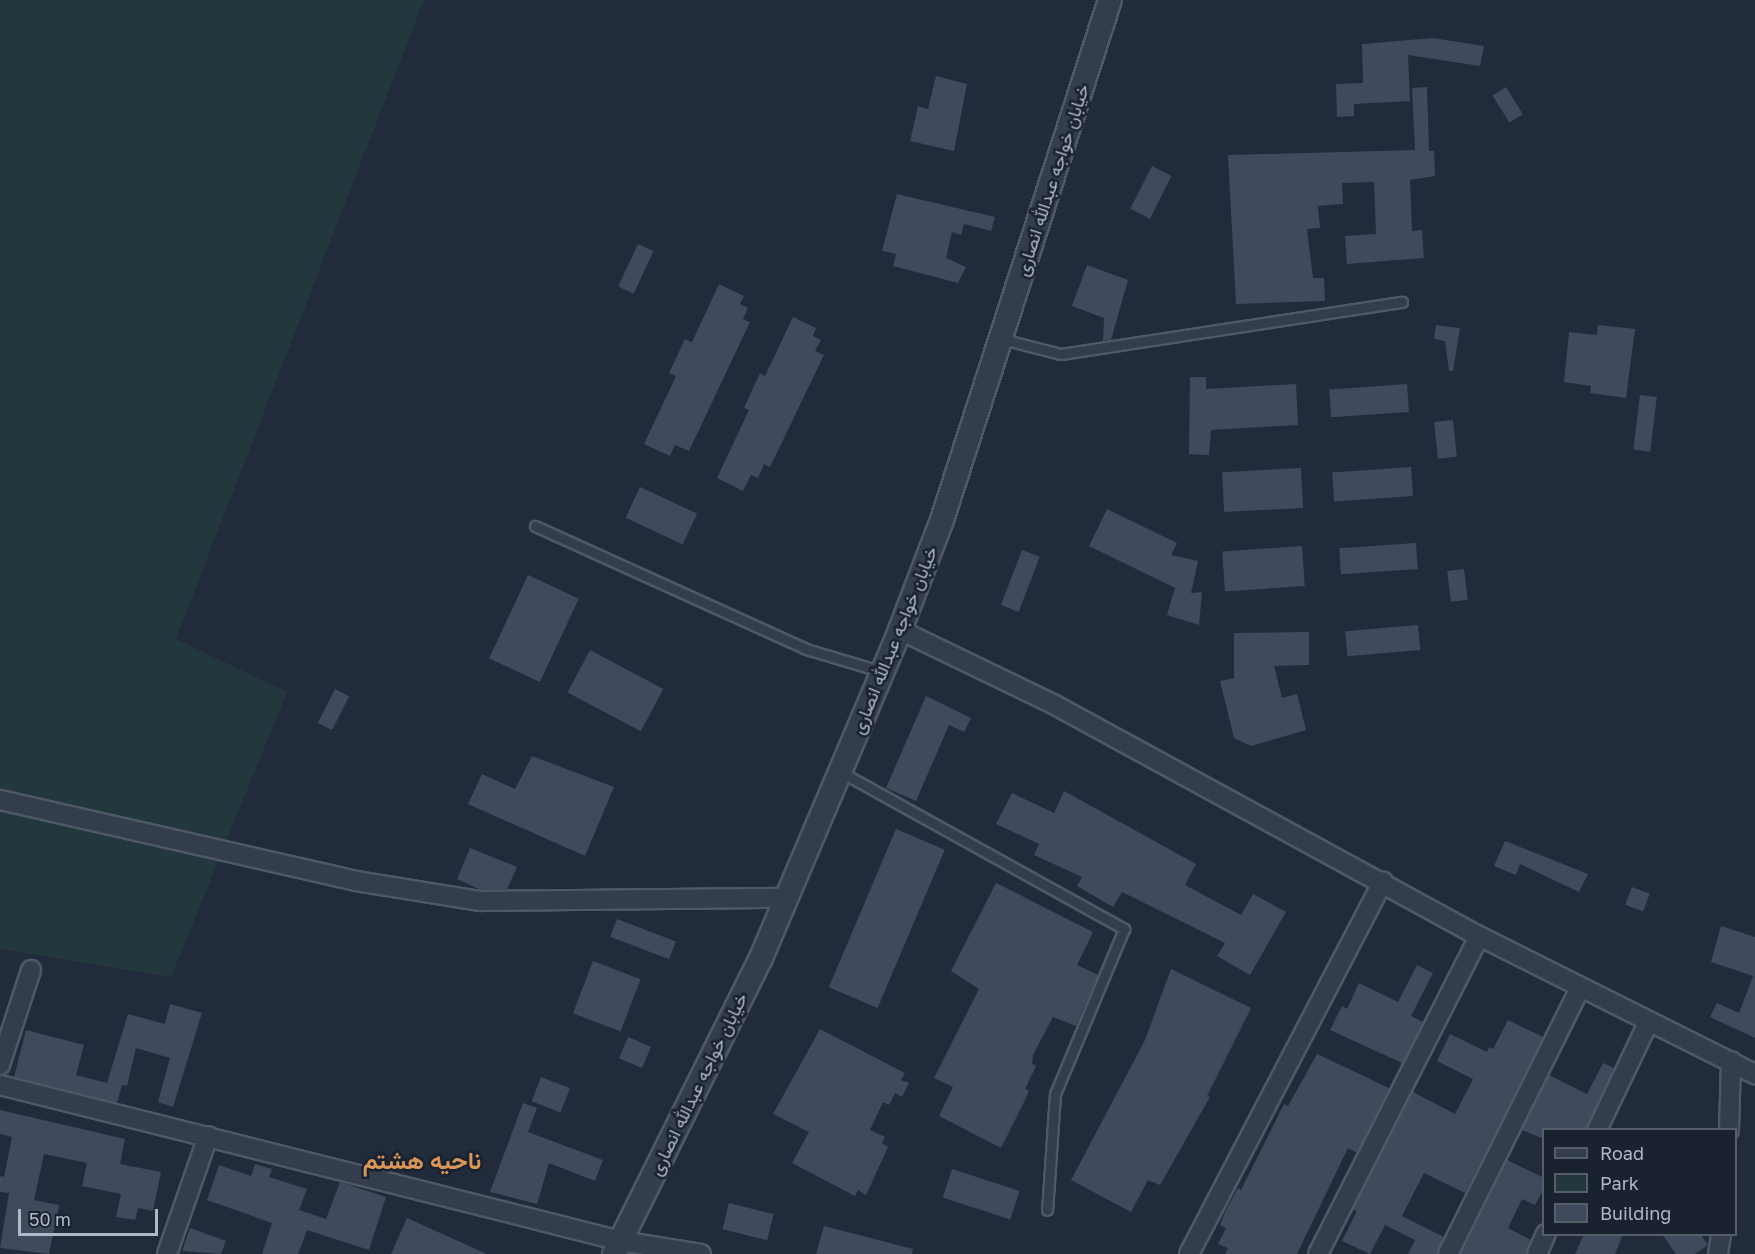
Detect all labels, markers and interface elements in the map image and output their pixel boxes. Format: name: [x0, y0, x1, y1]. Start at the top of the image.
street label: خیابان خواجه عبدالله انصاری: [1011, 81, 1093, 279]
street label: خیابان خواجه عبدالله انصاری: [846, 543, 942, 737]
street label: خیابان خواجه عبدالله انصاری: [644, 989, 752, 1179]
legend: [1542, 1128, 1737, 1236]
text: Road: [1600, 1142, 1644, 1164]
district label: ناحیه هشتم: [363, 1146, 481, 1174]
text: Park: [1600, 1172, 1639, 1194]
scale bar: [21, 1197, 160, 1235]
text: Building: [1600, 1202, 1671, 1224]
text: 50 m: [29, 1208, 71, 1230]

